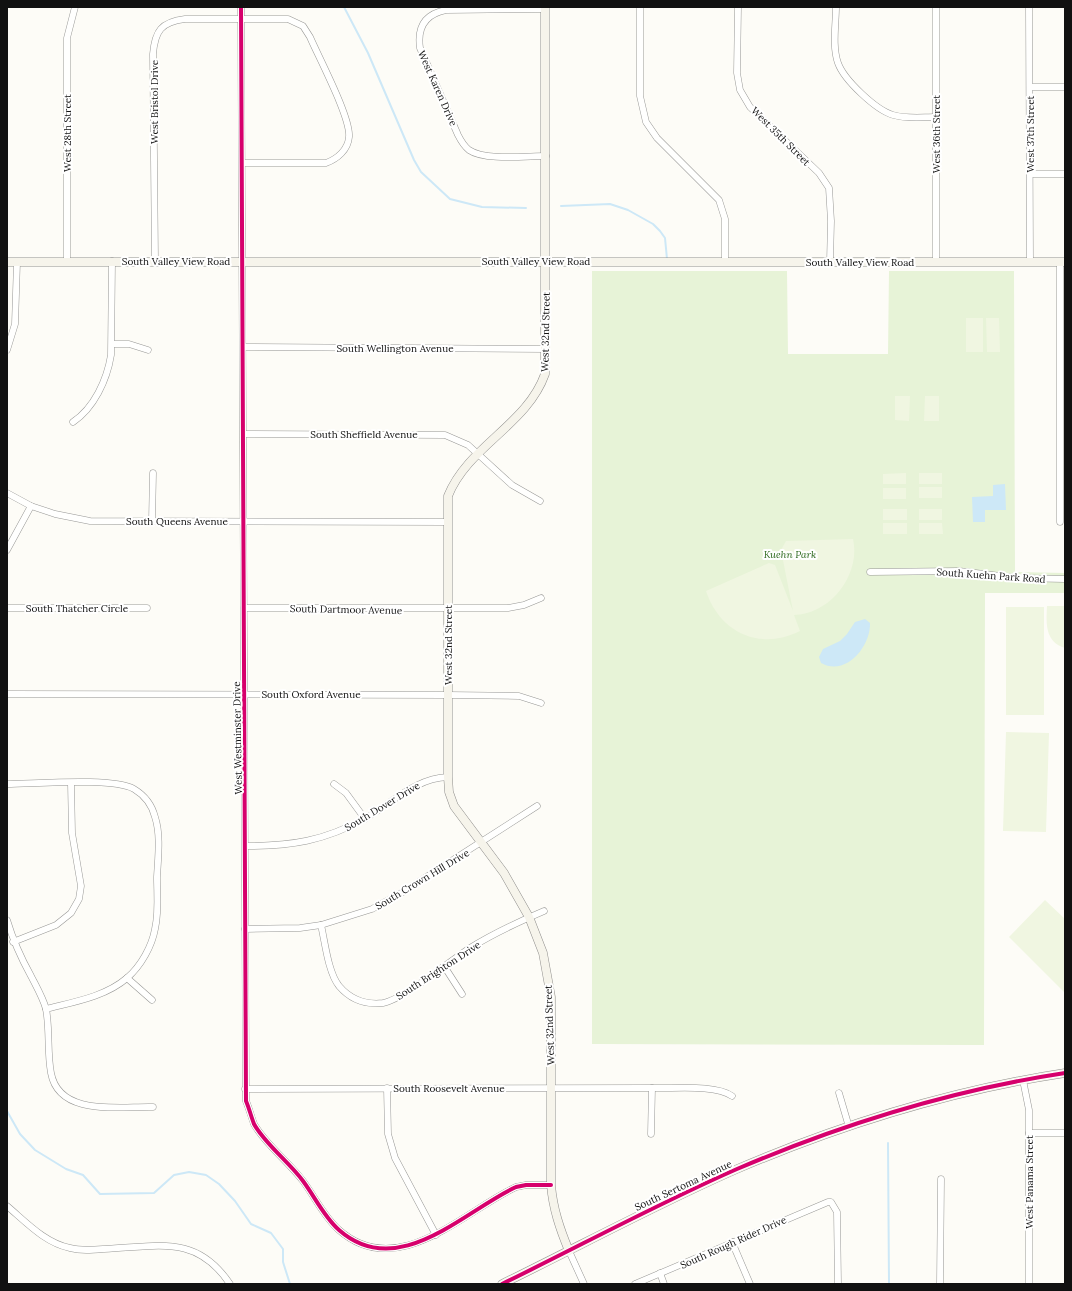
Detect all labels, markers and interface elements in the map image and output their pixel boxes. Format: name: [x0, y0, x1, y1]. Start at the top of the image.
street label: West Karen Drive: [415, 48, 460, 129]
street label: West Bristol Drive: [148, 59, 161, 144]
street label: West 28th Street: [61, 94, 74, 172]
street label: West 36th Street: [930, 95, 943, 173]
street label: West 37th Street: [1024, 95, 1037, 172]
street label: West 35th Street: [748, 104, 813, 169]
street label: South Valley View Road: [122, 255, 230, 268]
street label: South Valley View Road: [482, 255, 590, 268]
street label: South Valley View Road: [806, 256, 914, 269]
street label: West 32nd Street: [538, 292, 553, 372]
street label: South Wellington Avenue: [336, 342, 454, 355]
street label: South Sheffield Avenue: [310, 428, 418, 441]
street label: South Queens Avenue: [126, 515, 229, 528]
park label: Kuehn Park: [764, 548, 816, 561]
street label: South Kuehn Park Road: [936, 565, 1046, 586]
street label: South Thatcher Circle: [26, 602, 129, 615]
street label: South Dartmoor Avenue: [290, 602, 403, 617]
street label: West 32nd Street: [442, 605, 455, 685]
street label: West Westminster Drive: [230, 681, 245, 795]
street label: South Oxford Avenue: [261, 688, 361, 701]
street label: South Dover Drive: [342, 779, 423, 834]
street label: South Crown Hill Drive: [373, 846, 472, 913]
street label: South Brighton Drive: [393, 938, 484, 1003]
street label: West 32nd Street: [542, 985, 557, 1065]
street label: South Roosevelt Avenue: [393, 1082, 505, 1095]
street label: West Panama Street: [1023, 1135, 1036, 1229]
street label: South Sertoma Avenue: [632, 1157, 734, 1214]
street label: South Rough Rider Drive: [678, 1213, 789, 1272]

